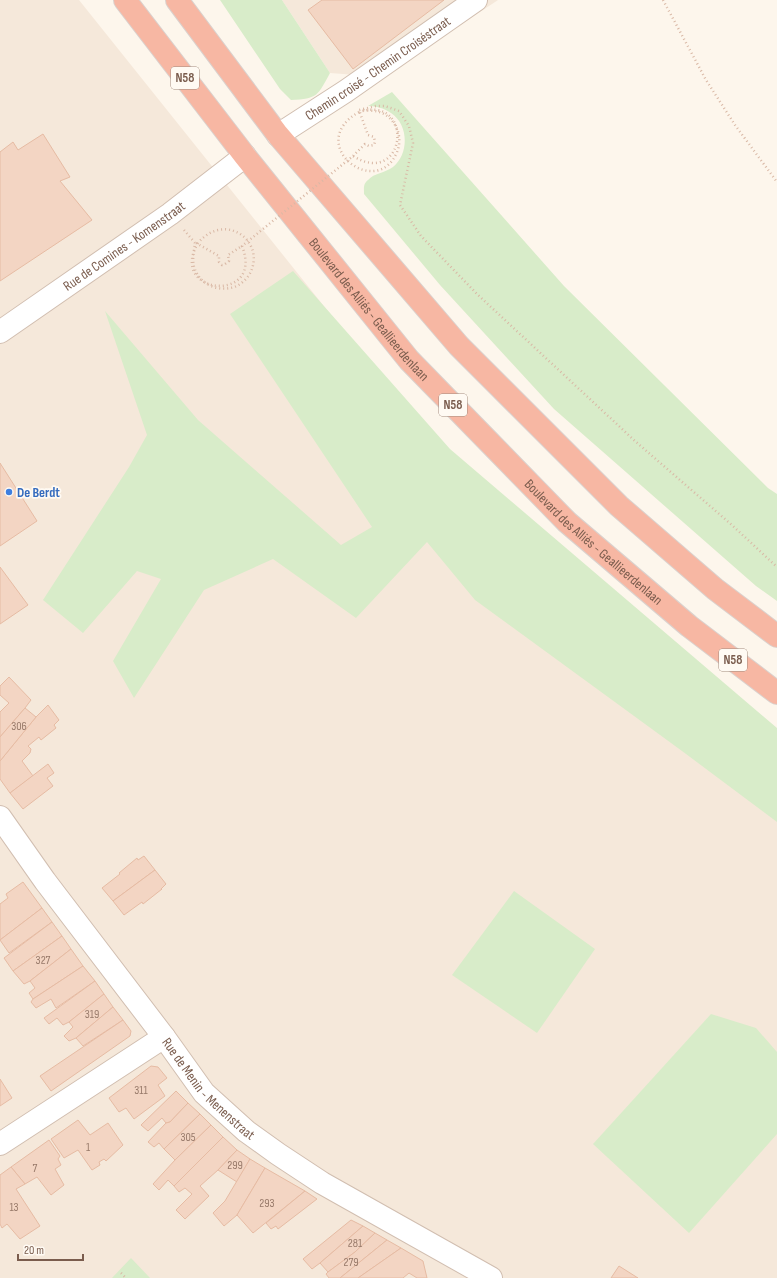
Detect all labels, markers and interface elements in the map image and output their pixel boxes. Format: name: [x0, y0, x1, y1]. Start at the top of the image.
street label: Chemin croisé - Chemin Croiséstraat: [302, 12, 453, 124]
road number: N58: [171, 67, 199, 89]
street label: Rue de Comines - Komenstraat: [60, 197, 188, 294]
street label: Boulevard des Alliés - Geallieerdenlaan: [306, 234, 433, 384]
road number: N58: [439, 394, 467, 416]
street label: Boulevard des Alliés - Geallieerdenlaan: [521, 475, 666, 608]
place label: De Berdt: [17, 484, 60, 501]
marker: De Berdt: [4, 487, 14, 497]
road number: N58: [719, 649, 747, 671]
house number: 306: [11, 719, 27, 734]
house number: 327: [36, 953, 51, 968]
house number: 319: [85, 1007, 99, 1022]
street label: Rue de Menin - Menenstraat: [159, 1034, 258, 1143]
house number: 311: [134, 1083, 149, 1098]
house number: 305: [180, 1130, 196, 1145]
house number: 1: [86, 1140, 91, 1155]
house number: 299: [227, 1158, 243, 1173]
house number: 7: [33, 1161, 38, 1176]
house number: 293: [259, 1196, 275, 1211]
house number: 13: [9, 1200, 19, 1215]
scale bar: [18, 1236, 83, 1262]
house number: 281: [348, 1236, 363, 1251]
text: 20 m: [24, 1243, 44, 1258]
house number: 279: [343, 1255, 359, 1270]

